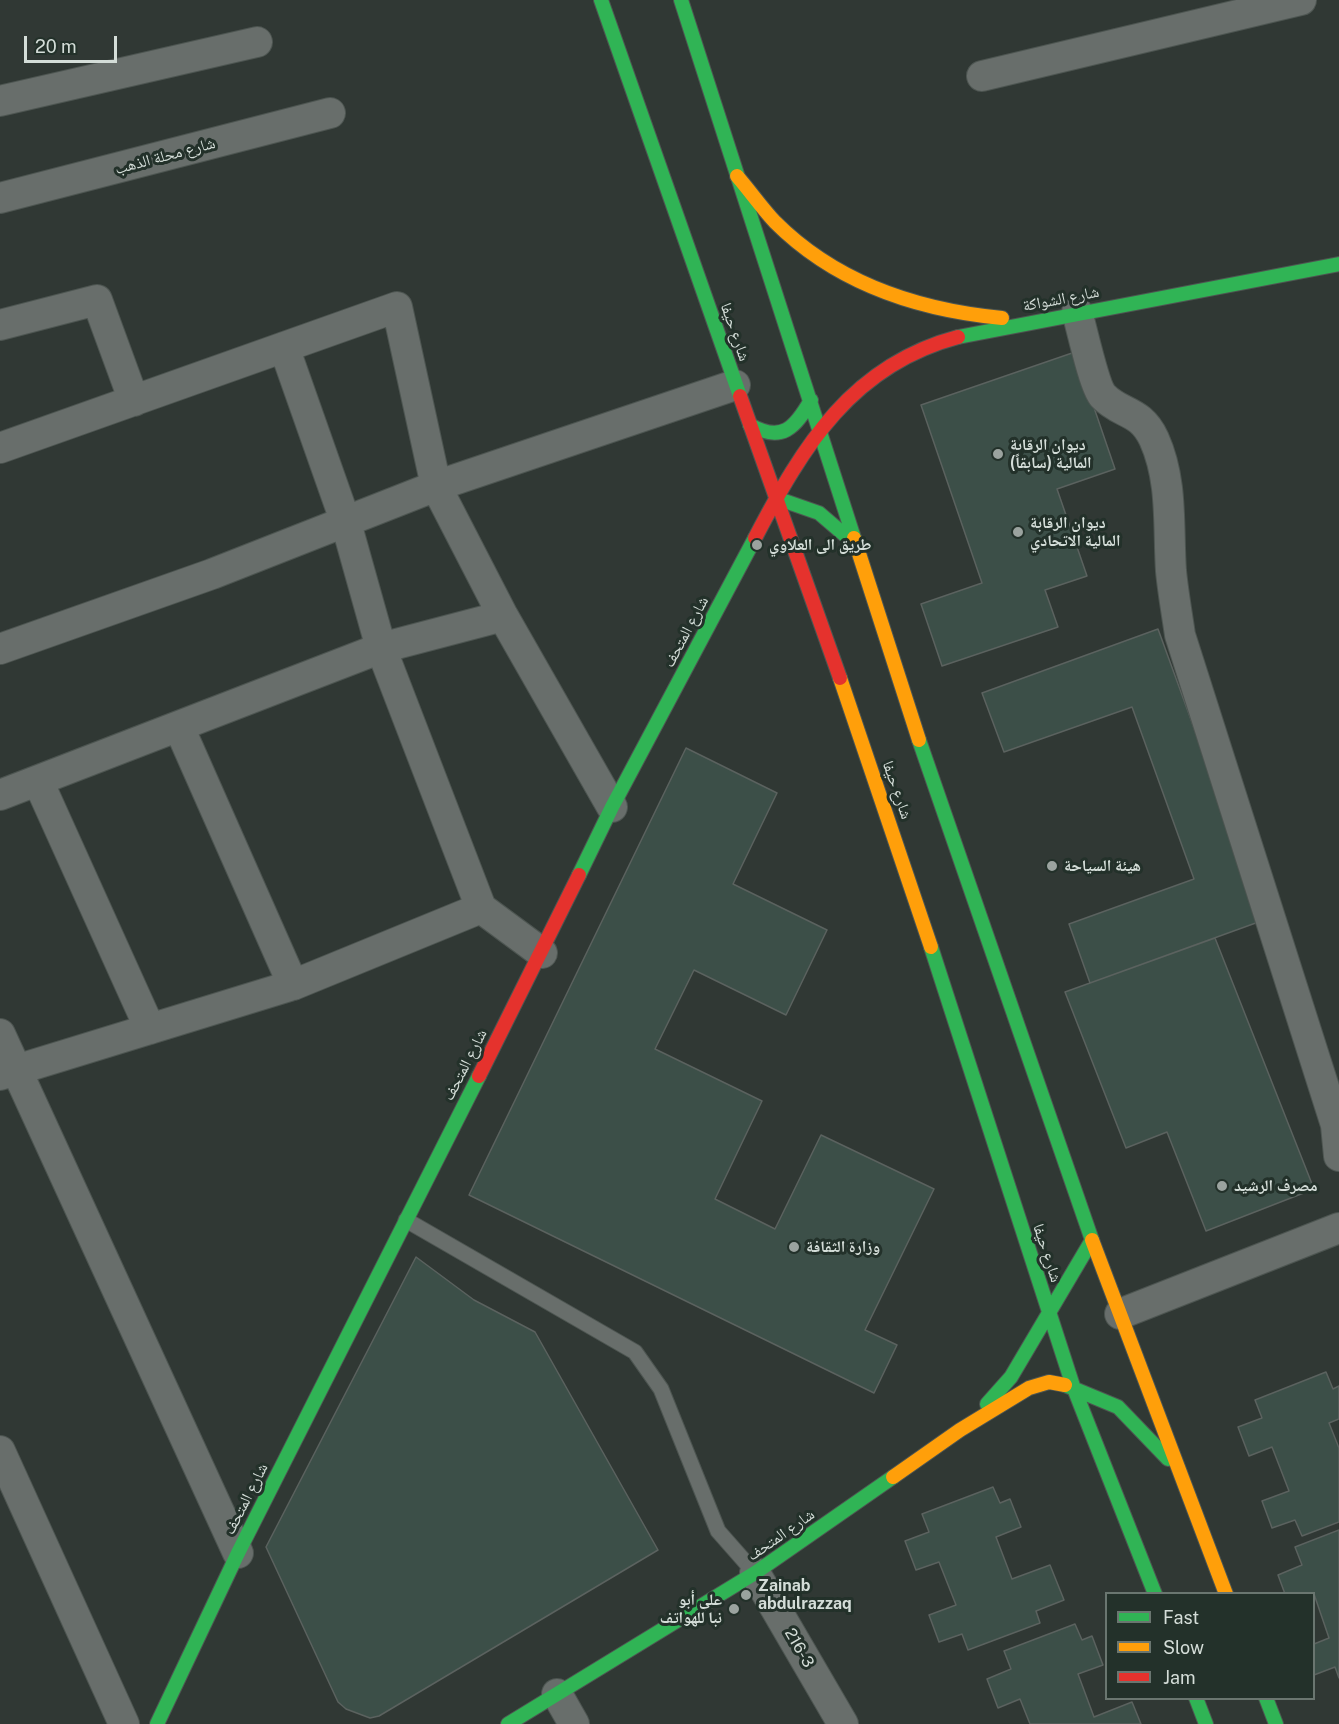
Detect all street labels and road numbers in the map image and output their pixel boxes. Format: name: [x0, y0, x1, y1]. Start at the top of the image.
street label: شارع محلة الذهب: [113, 133, 217, 179]
street label: شارع الشواكة: [1021, 282, 1101, 316]
street label: شارع حيفا: [716, 300, 754, 364]
street label: شارع المتحف: [659, 593, 713, 671]
street label: شارع حيفا: [878, 758, 916, 822]
street label: شارع المتحف: [439, 1026, 491, 1104]
street label: شارع حيفا: [1029, 1221, 1065, 1285]
street label: شارع المتحف: [220, 1460, 272, 1538]
street label: شارع المتحف: [744, 1505, 818, 1565]
street label: 216-3: [780, 1625, 818, 1671]

